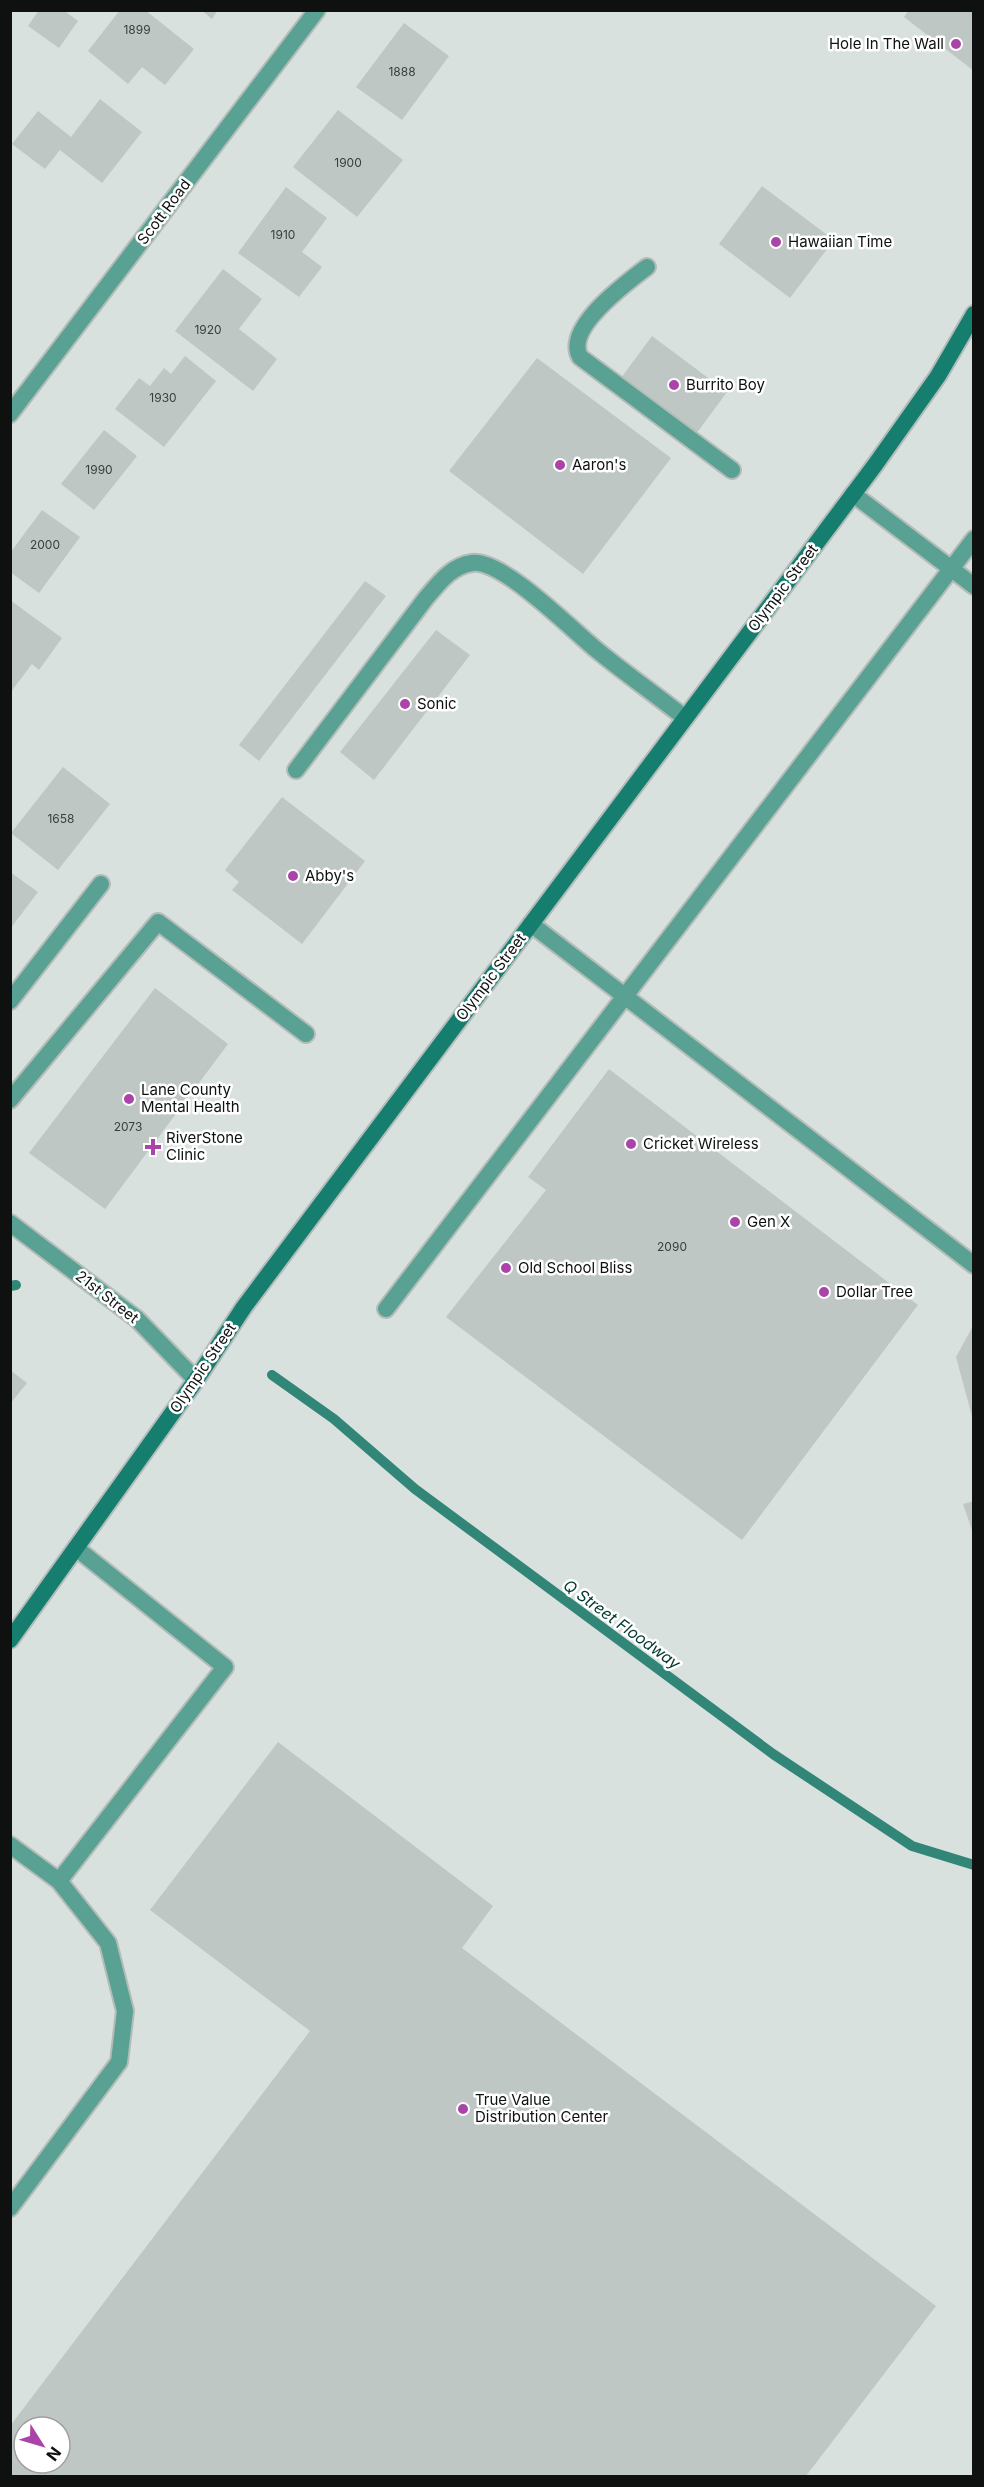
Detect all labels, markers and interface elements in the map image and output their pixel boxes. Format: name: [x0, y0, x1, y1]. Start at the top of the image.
house number: 1899: [123, 22, 151, 37]
place label: Hole In The Wall: [829, 34, 944, 53]
marker: Hole In The Wall: [949, 37, 963, 51]
house number: 1888: [388, 64, 416, 79]
house number: 1900: [334, 155, 362, 170]
street label: Scott Road: [133, 175, 194, 248]
house number: 1910: [271, 227, 295, 242]
place label: Hawaiian Time: [788, 232, 892, 251]
marker: Hawaiian Time: [769, 235, 783, 249]
house number: 1920: [194, 322, 222, 337]
place label: Burrito Boy: [686, 375, 766, 394]
marker: Burrito Boy: [667, 378, 681, 392]
house number: 1930: [149, 390, 177, 405]
place label: Aaron's: [572, 455, 627, 474]
marker: Aaron's: [553, 458, 567, 472]
house number: 1990: [85, 462, 113, 477]
house number: 2000: [30, 537, 60, 552]
street label: Olympic Street: [744, 540, 822, 635]
place label: Sonic: [417, 694, 457, 713]
marker: Sonic: [398, 697, 412, 711]
house number: 1658: [47, 811, 75, 826]
place label: Abby's: [305, 866, 354, 885]
marker: Abby's: [286, 869, 300, 883]
street label: Olympic Street: [452, 929, 530, 1024]
place label: Lane County Mental Health: [141, 1080, 240, 1116]
marker: Lane County Mental Health: [122, 1092, 136, 1106]
house number: 2073: [114, 1119, 142, 1134]
place label: RiverStone Clinic: [166, 1128, 243, 1164]
place label: Cricket Wireless: [643, 1134, 759, 1153]
marker: Cricket Wireless: [624, 1137, 638, 1151]
marker: RiverStone Clinic: [144, 1138, 162, 1156]
place label: Gen X: [747, 1212, 790, 1231]
marker: Gen X: [728, 1215, 742, 1229]
house number: 2090: [657, 1239, 687, 1254]
place label: Old School Bliss: [518, 1258, 632, 1277]
marker: Old School Bliss: [499, 1261, 513, 1275]
street label: 21st Street: [72, 1266, 143, 1327]
place label: Dollar Tree: [836, 1282, 913, 1301]
marker: Dollar Tree: [817, 1285, 831, 1299]
street label: Olympic Street: [165, 1319, 240, 1416]
water label: Q Street Floodway: [560, 1575, 685, 1674]
place label: True Value Distribution Center: [475, 2090, 609, 2126]
marker: True Value Distribution Center: [456, 2102, 470, 2116]
north arrow: [12, 2415, 72, 2475]
text: N: [42, 2443, 66, 2465]

